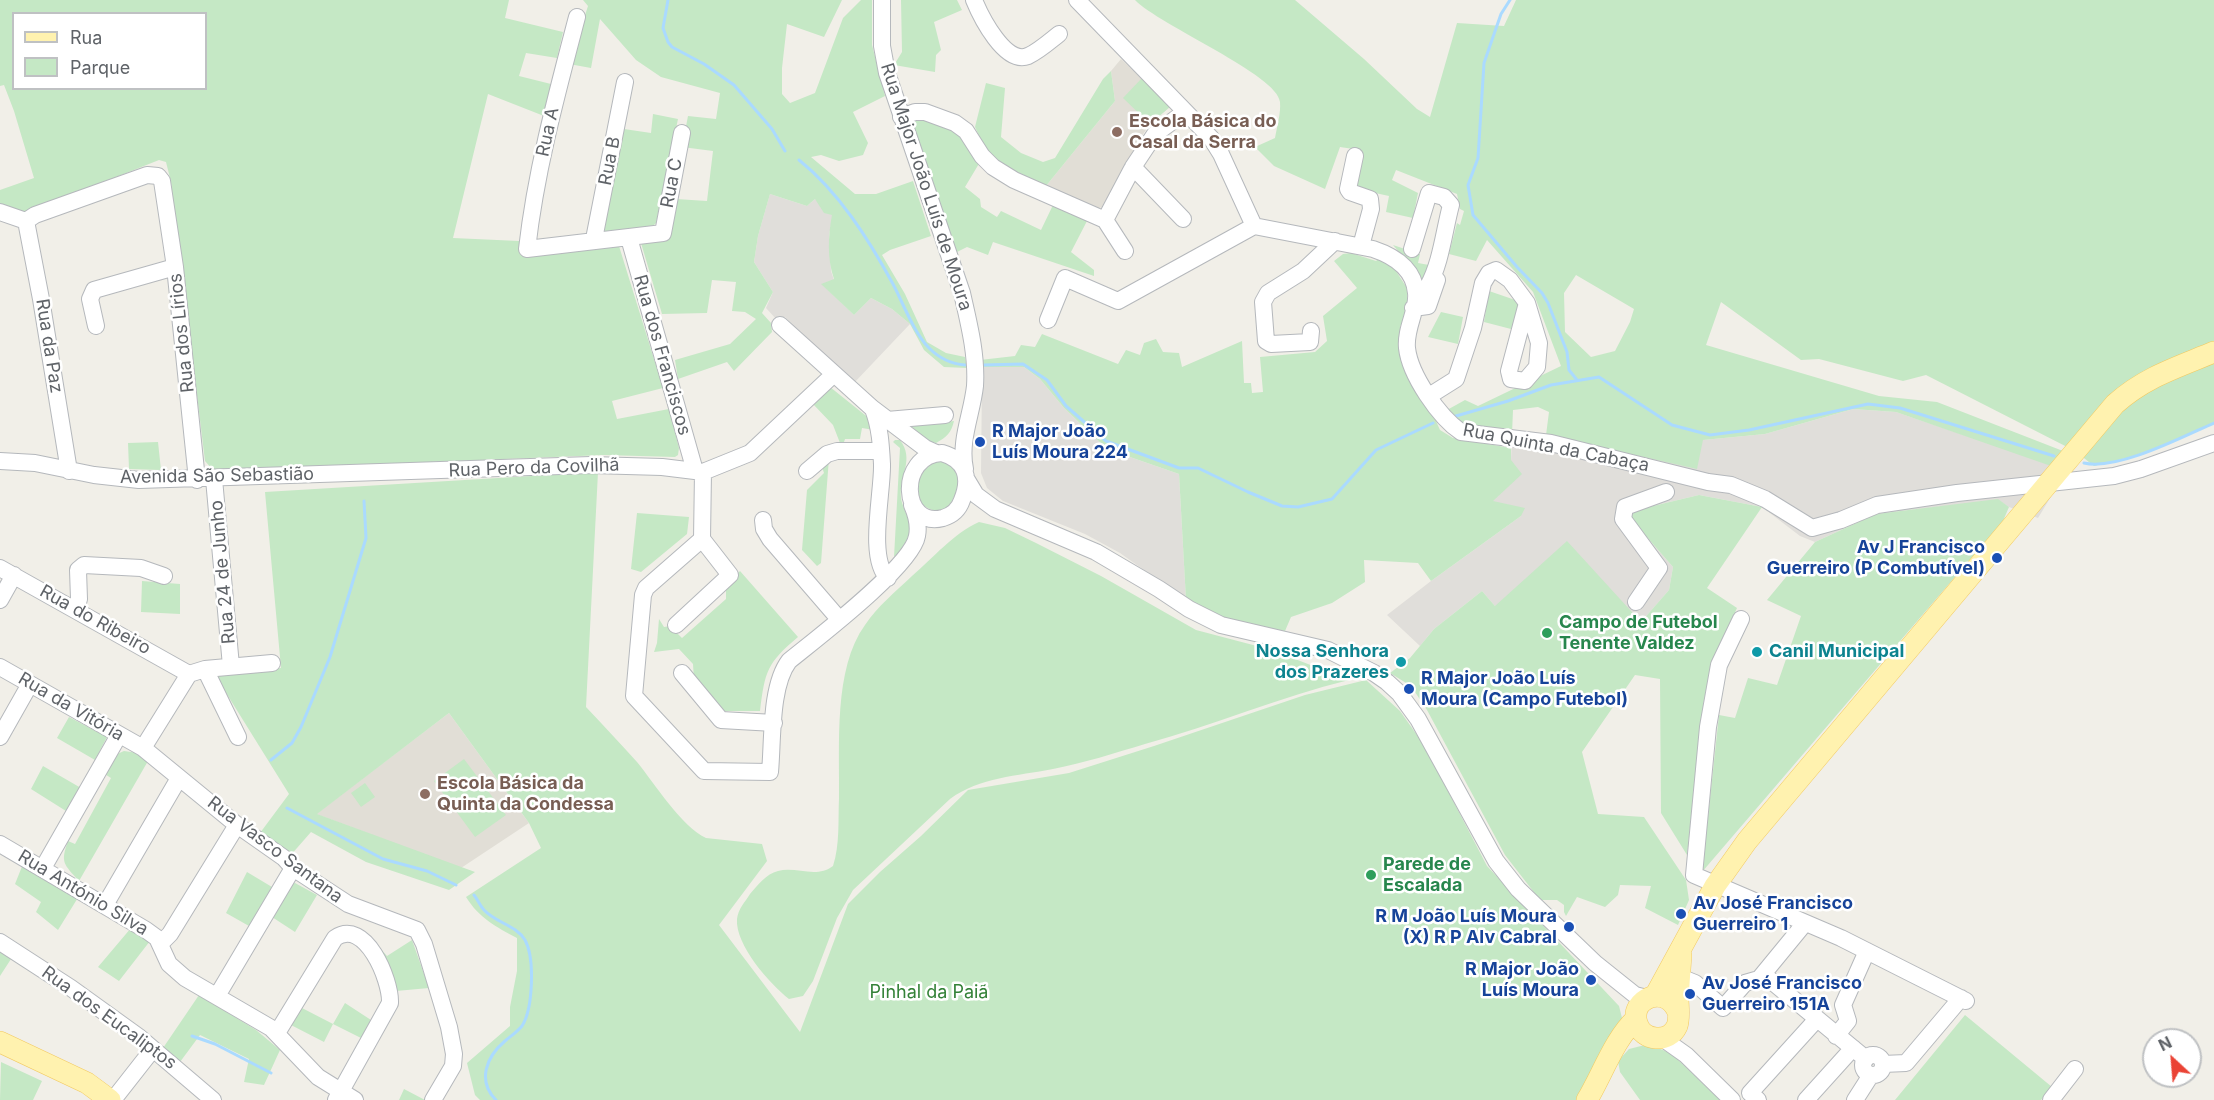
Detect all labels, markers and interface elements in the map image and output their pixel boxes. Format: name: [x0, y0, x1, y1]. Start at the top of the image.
legend: [12, 12, 207, 90]
text: Rua: [70, 27, 102, 48]
text: Parque: [70, 57, 130, 78]
street label: Rua Major João Luís de Moura: [876, 61, 976, 313]
street label: Rua A: [532, 105, 564, 159]
place label: Escola Básica do Casal da Serra: [1129, 111, 1276, 154]
marker: Escola Básica do Casal da Serra: [1110, 125, 1124, 139]
street label: Rua B: [595, 135, 625, 187]
street label: Rua C: [657, 156, 687, 210]
street label: Rua dos Lírios: [165, 272, 199, 394]
street label: Rua dos Franciscos: [629, 272, 695, 438]
street label: Rua da Paz: [31, 297, 67, 395]
street label: Rua Quinta da Cabaça: [1461, 419, 1651, 477]
place label: R Major João Luís Moura 224: [992, 421, 1128, 464]
marker: R Major João Luís Moura 224: [973, 435, 987, 449]
street label: Rua Pero da Covilhã: [448, 454, 620, 482]
street label: Avenida São Sebastião: [120, 464, 314, 488]
street label: Rua 24 de Junho: [206, 499, 240, 645]
place label: Av J Francisco Guerreiro (P Combutível): [1767, 537, 1985, 580]
marker: Av J Francisco Guerreiro (P Combutível): [1990, 551, 2004, 565]
street label: Rua do Ribeiro: [36, 581, 154, 659]
place label: Campo de Futebol Tenente Valdez: [1559, 612, 1718, 654]
marker: Campo de Futebol Tenente Valdez: [1540, 626, 1554, 640]
place label: Nossa Senhora dos Prazeres: [1256, 641, 1389, 684]
place label: Canil Municipal: [1769, 641, 1904, 663]
marker: Canil Municipal: [1750, 645, 1764, 659]
marker: Nossa Senhora dos Prazeres: [1394, 655, 1408, 669]
street label: Rua da Vitória: [14, 668, 128, 746]
place label: R Major João Luís Moura (Campo Futebol): [1421, 668, 1628, 710]
marker: R Major João Luís Moura (Campo Futebol): [1402, 682, 1416, 696]
place label: Escola Básica da Quinta da Condessa: [437, 773, 614, 816]
marker: Escola Básica da Quinta da Condessa: [418, 787, 432, 801]
street label: Rua Vasco Santana: [203, 792, 347, 908]
street label: Rua António Silva: [14, 846, 152, 940]
place label: Parede de Escalada: [1383, 854, 1471, 896]
marker: Parede de Escalada: [1364, 868, 1378, 882]
place label: Av José Francisco Guerreiro 1: [1693, 893, 1853, 936]
place label: R M João Luís Moura (X) R P Alv Cabral: [1375, 906, 1557, 948]
marker: Av José Francisco Guerreiro 1: [1674, 907, 1688, 921]
marker: R M João Luís Moura (X) R P Alv Cabral: [1562, 920, 1576, 934]
place label: R Major João Luís Moura: [1465, 959, 1579, 1002]
street label: Rua dos Eucaliptos: [37, 962, 181, 1074]
marker: R Major João Luís Moura: [1584, 973, 1598, 987]
place label: Av José Francisco Guerreiro 151A: [1702, 973, 1862, 1016]
park label: Pinhal da Paiã: [870, 982, 988, 1004]
marker: Av José Francisco Guerreiro 151A: [1683, 987, 1697, 1001]
north arrow: [2142, 1028, 2202, 1088]
text: N: [2155, 1032, 2175, 1055]

